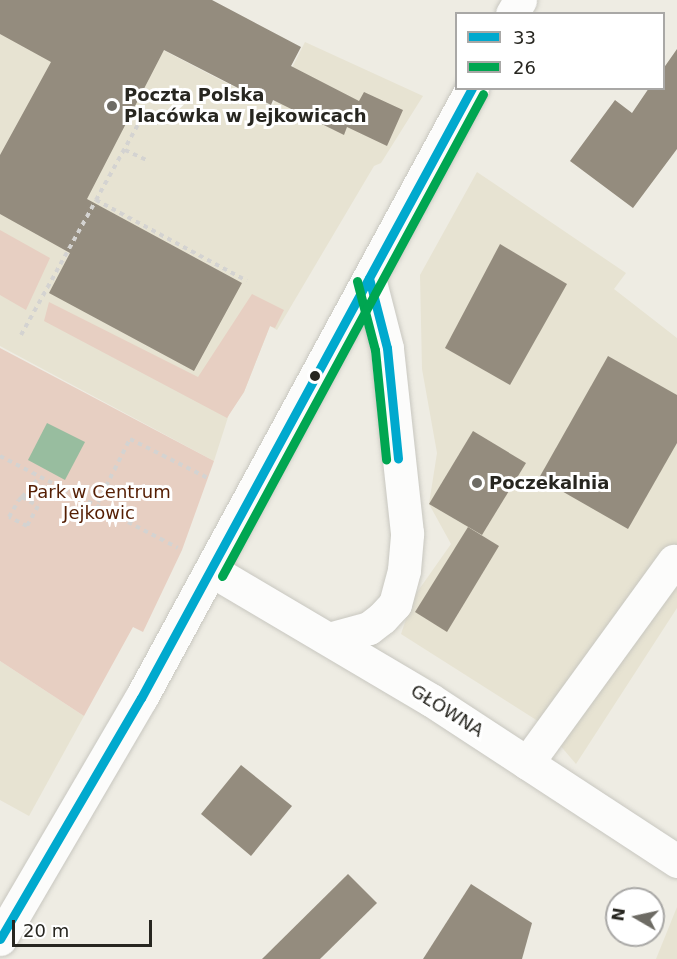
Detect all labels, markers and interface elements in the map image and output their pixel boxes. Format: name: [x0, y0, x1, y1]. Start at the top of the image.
legend: [455, 12, 665, 90]
text: 33: [513, 27, 536, 48]
text: 26: [513, 57, 536, 78]
place label: Poczta Polska Placówka w Jejkowicach: [124, 85, 366, 128]
marker: Poczta Polska Placówka w Jejkowicach: [105, 99, 119, 113]
unlabelled marker: [309, 370, 321, 382]
place label: Poczekalnia: [489, 472, 609, 494]
marker: Poczekalnia: [470, 476, 484, 490]
park label: Park w Centrum Jejkowic: [27, 482, 171, 524]
street label: GŁÓWNA: [407, 680, 487, 742]
north arrow: [605, 887, 665, 947]
text: N: [608, 906, 629, 923]
scale bar: [15, 908, 154, 946]
text: 20 m: [23, 920, 69, 941]

